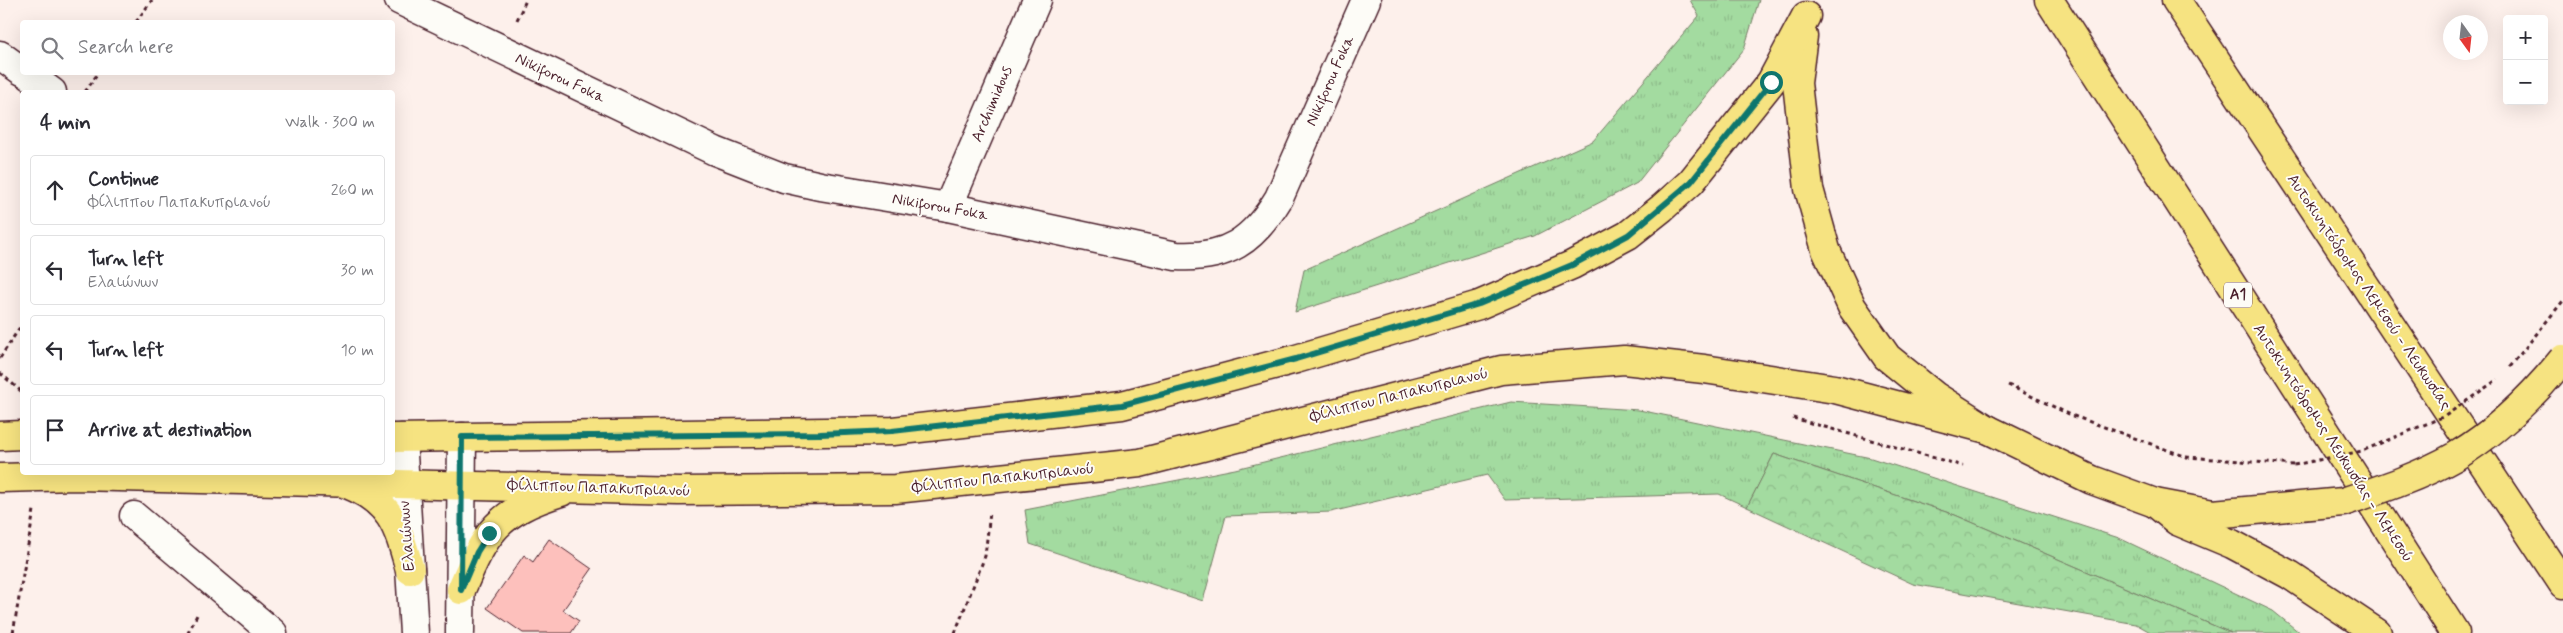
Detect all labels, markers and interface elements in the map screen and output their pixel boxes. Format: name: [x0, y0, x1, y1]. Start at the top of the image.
north arrow: [2443, 15, 2488, 60]
map controls: [2503, 15, 2548, 105]
button: +: [2503, 15, 2548, 60]
search box: [20, 20, 395, 75]
street label: Nikiforou Foka: [1301, 32, 1361, 130]
icon: search: [38, 34, 66, 62]
text: Search here: [78, 35, 174, 60]
street label: Nikiforou Foka: [511, 48, 609, 110]
button: −: [2503, 60, 2548, 105]
street label: Archimidous: [967, 63, 1017, 145]
route start: [1760, 71, 1783, 94]
text: 4 min: [40, 109, 91, 137]
text: Walk · 300 m: [285, 112, 375, 133]
text: Continue: [88, 167, 159, 192]
street label: Αυτοκινητόδρομος Λεμεσού - Λευκωσίας: [2282, 170, 2456, 414]
icon: ahead: [41, 176, 69, 204]
text: 260 m: [331, 180, 374, 201]
street label: Nikiforou Foka: [890, 188, 990, 228]
text: Φίλιππου Παπακυπριανού: [88, 192, 271, 213]
text: Turn left: [88, 247, 164, 272]
icon: left: [41, 256, 69, 284]
text: 30 m: [341, 260, 374, 281]
text: Ελαιώνων: [88, 272, 158, 293]
road number: A1: [2224, 282, 2252, 308]
street label: Αυτοκινητόδρομος Λευκωσίας - Λεμεσού: [2248, 320, 2418, 566]
icon: left: [41, 336, 69, 364]
text: Turn left: [88, 338, 164, 363]
text: 10 m: [341, 340, 374, 361]
street label: Φίλιππου Παπακυπριανού: [1307, 363, 1490, 428]
icon: arrive: [41, 416, 69, 444]
text: Arrive at destination: [88, 418, 252, 443]
street label: Φίλιππου Παπακυπριανού: [910, 458, 1095, 498]
street label: Φίλιππου Παπακυπριανού: [506, 474, 691, 502]
street label: Ελαιώνων: [394, 500, 420, 572]
route end: [478, 522, 501, 545]

